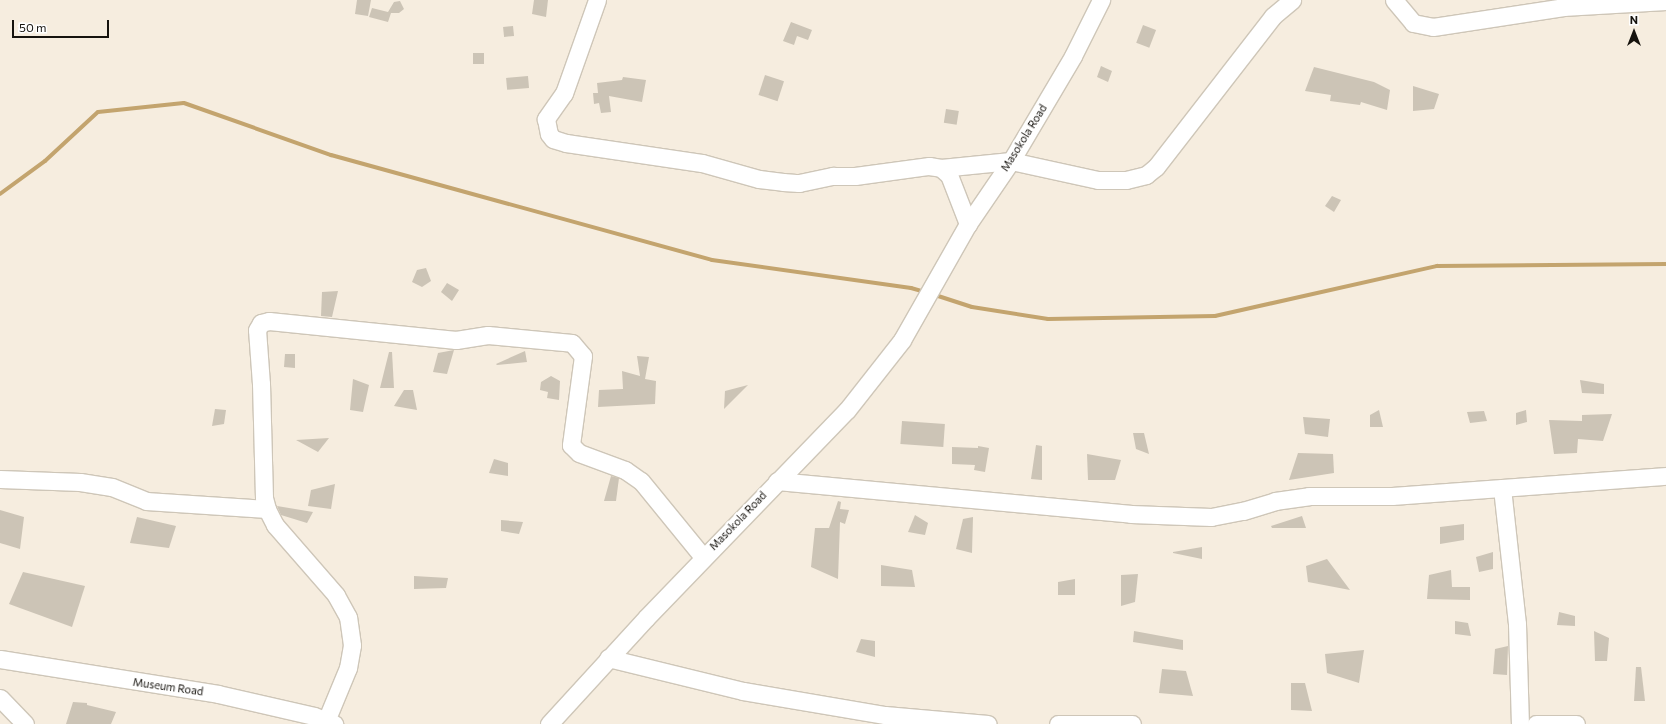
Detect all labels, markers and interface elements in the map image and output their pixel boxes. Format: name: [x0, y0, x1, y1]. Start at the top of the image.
scale bar: [14, 12, 111, 38]
north arrow: [1614, 12, 1654, 52]
text: N: [1630, 13, 1638, 26]
text: 50 m: [19, 20, 47, 34]
street label: Masokola Road: [998, 102, 1050, 174]
street label: Masokola Road: [707, 489, 769, 553]
street label: Museum Road: [132, 676, 204, 698]

